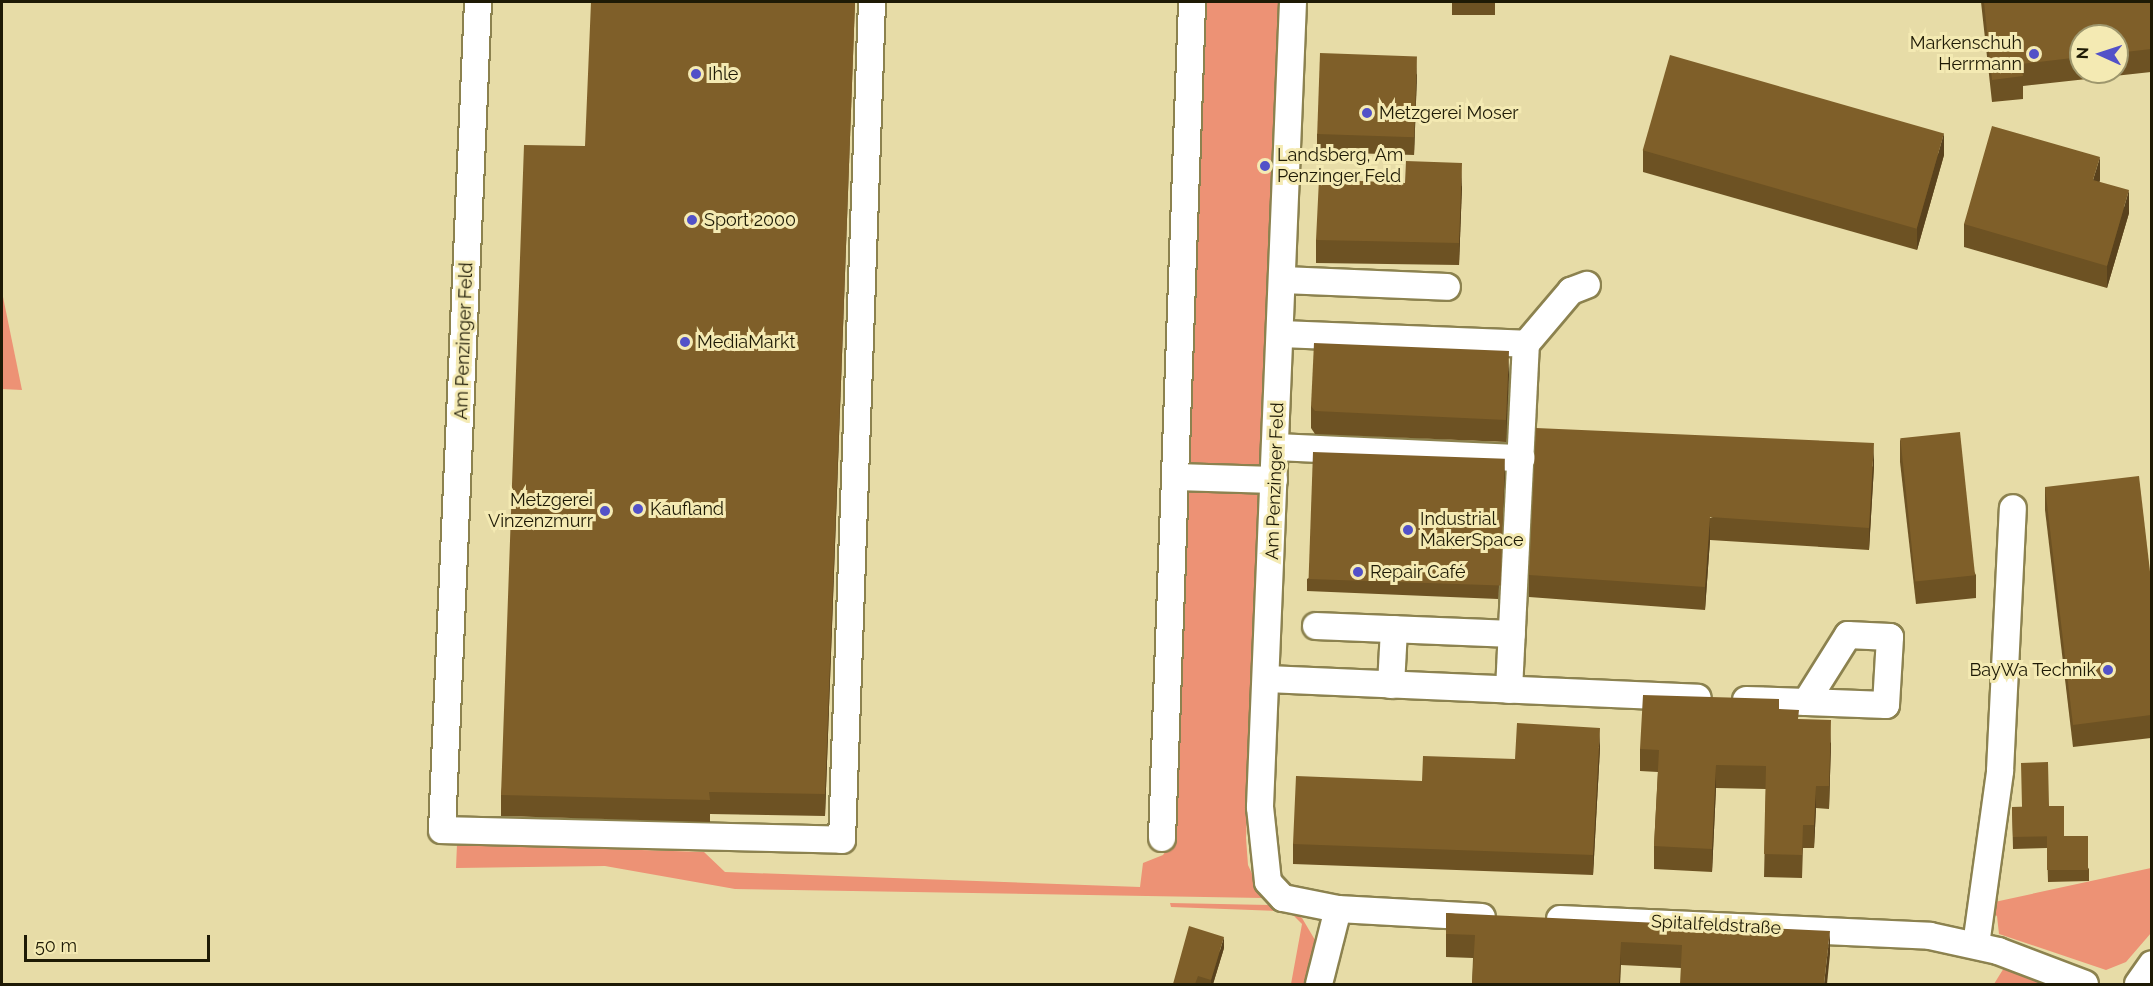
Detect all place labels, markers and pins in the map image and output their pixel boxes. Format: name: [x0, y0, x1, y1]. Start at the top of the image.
place label: Markenschuh Herrmann: [1910, 33, 2022, 76]
marker: Markenschuh Herrmann: [2027, 47, 2041, 61]
place label: Ihle: [708, 63, 738, 85]
marker: Ihle: [689, 67, 703, 81]
place label: Metzgerei Moser: [1379, 102, 1519, 124]
marker: Metzgerei Moser: [1360, 106, 1374, 120]
place label: Landsberg, Am Penzinger Feld: [1277, 145, 1404, 188]
marker: Landsberg, Am Penzinger Feld: [1258, 159, 1272, 173]
place label: Sport 2000: [704, 209, 796, 231]
marker: Sport 2000: [685, 213, 699, 227]
place label: MediaMarkt: [697, 331, 796, 353]
marker: MediaMarkt: [678, 335, 692, 349]
place label: Metzgerei Vinzenzmurr: [488, 490, 593, 532]
place label: Kaufland: [650, 498, 724, 520]
marker: Kaufland: [631, 502, 645, 516]
marker: Metzgerei Vinzenzmurr: [598, 504, 612, 518]
place label: Industrial MakerSpace: [1420, 509, 1524, 552]
marker: Industrial MakerSpace: [1401, 523, 1415, 537]
place label: Repair Café: [1370, 561, 1466, 583]
marker: Repair Café: [1351, 565, 1365, 579]
place label: BayWa Technik: [1969, 659, 2096, 681]
marker: BayWa Technik: [2101, 663, 2115, 677]

